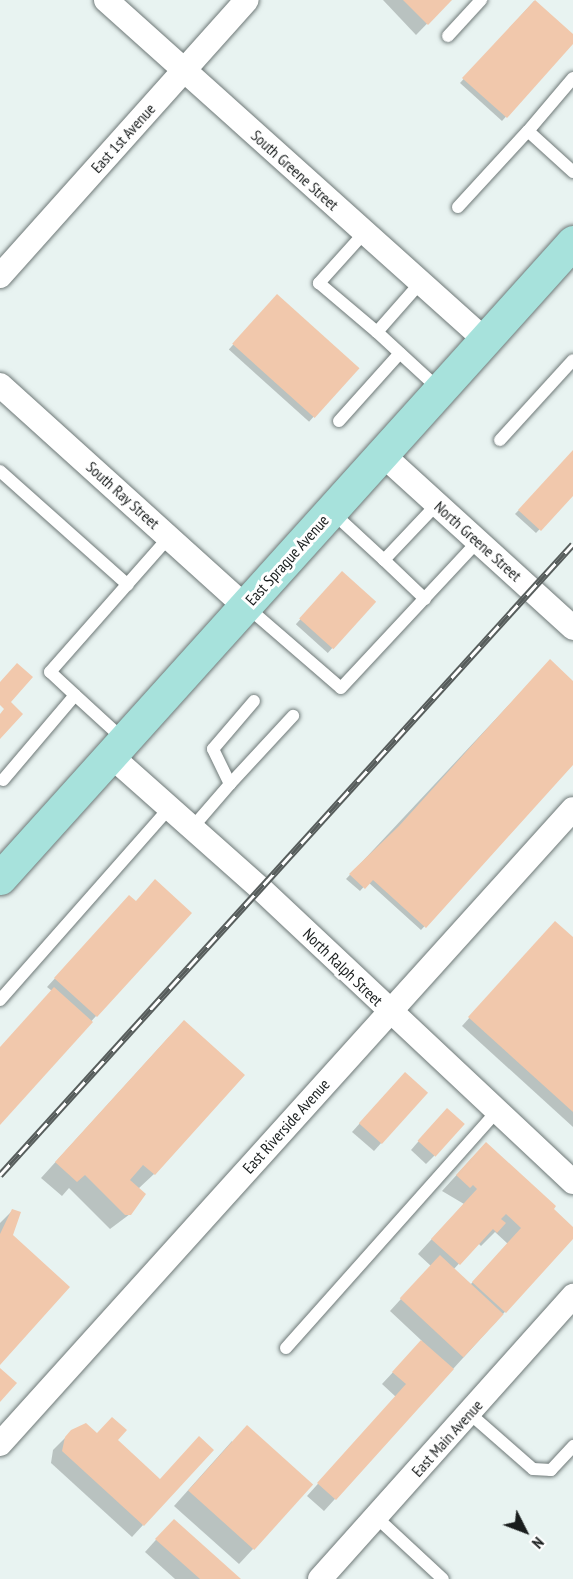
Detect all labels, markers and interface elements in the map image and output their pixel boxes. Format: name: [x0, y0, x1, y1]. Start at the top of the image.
street label: East 1st Avenue: [87, 99, 159, 177]
street label: South Greene Street: [247, 126, 343, 214]
street label: South Ray Street: [82, 457, 164, 533]
street label: North Greene Street: [430, 497, 526, 585]
street label: East Sprague Avenue: [241, 511, 333, 609]
street label: North Ralph Street: [299, 924, 387, 1010]
street label: East Riverside Avenue: [238, 1075, 334, 1177]
street label: East Main Avenue: [407, 1395, 487, 1481]
north arrow: [495, 1501, 555, 1561]
text: N: [528, 1533, 549, 1553]

